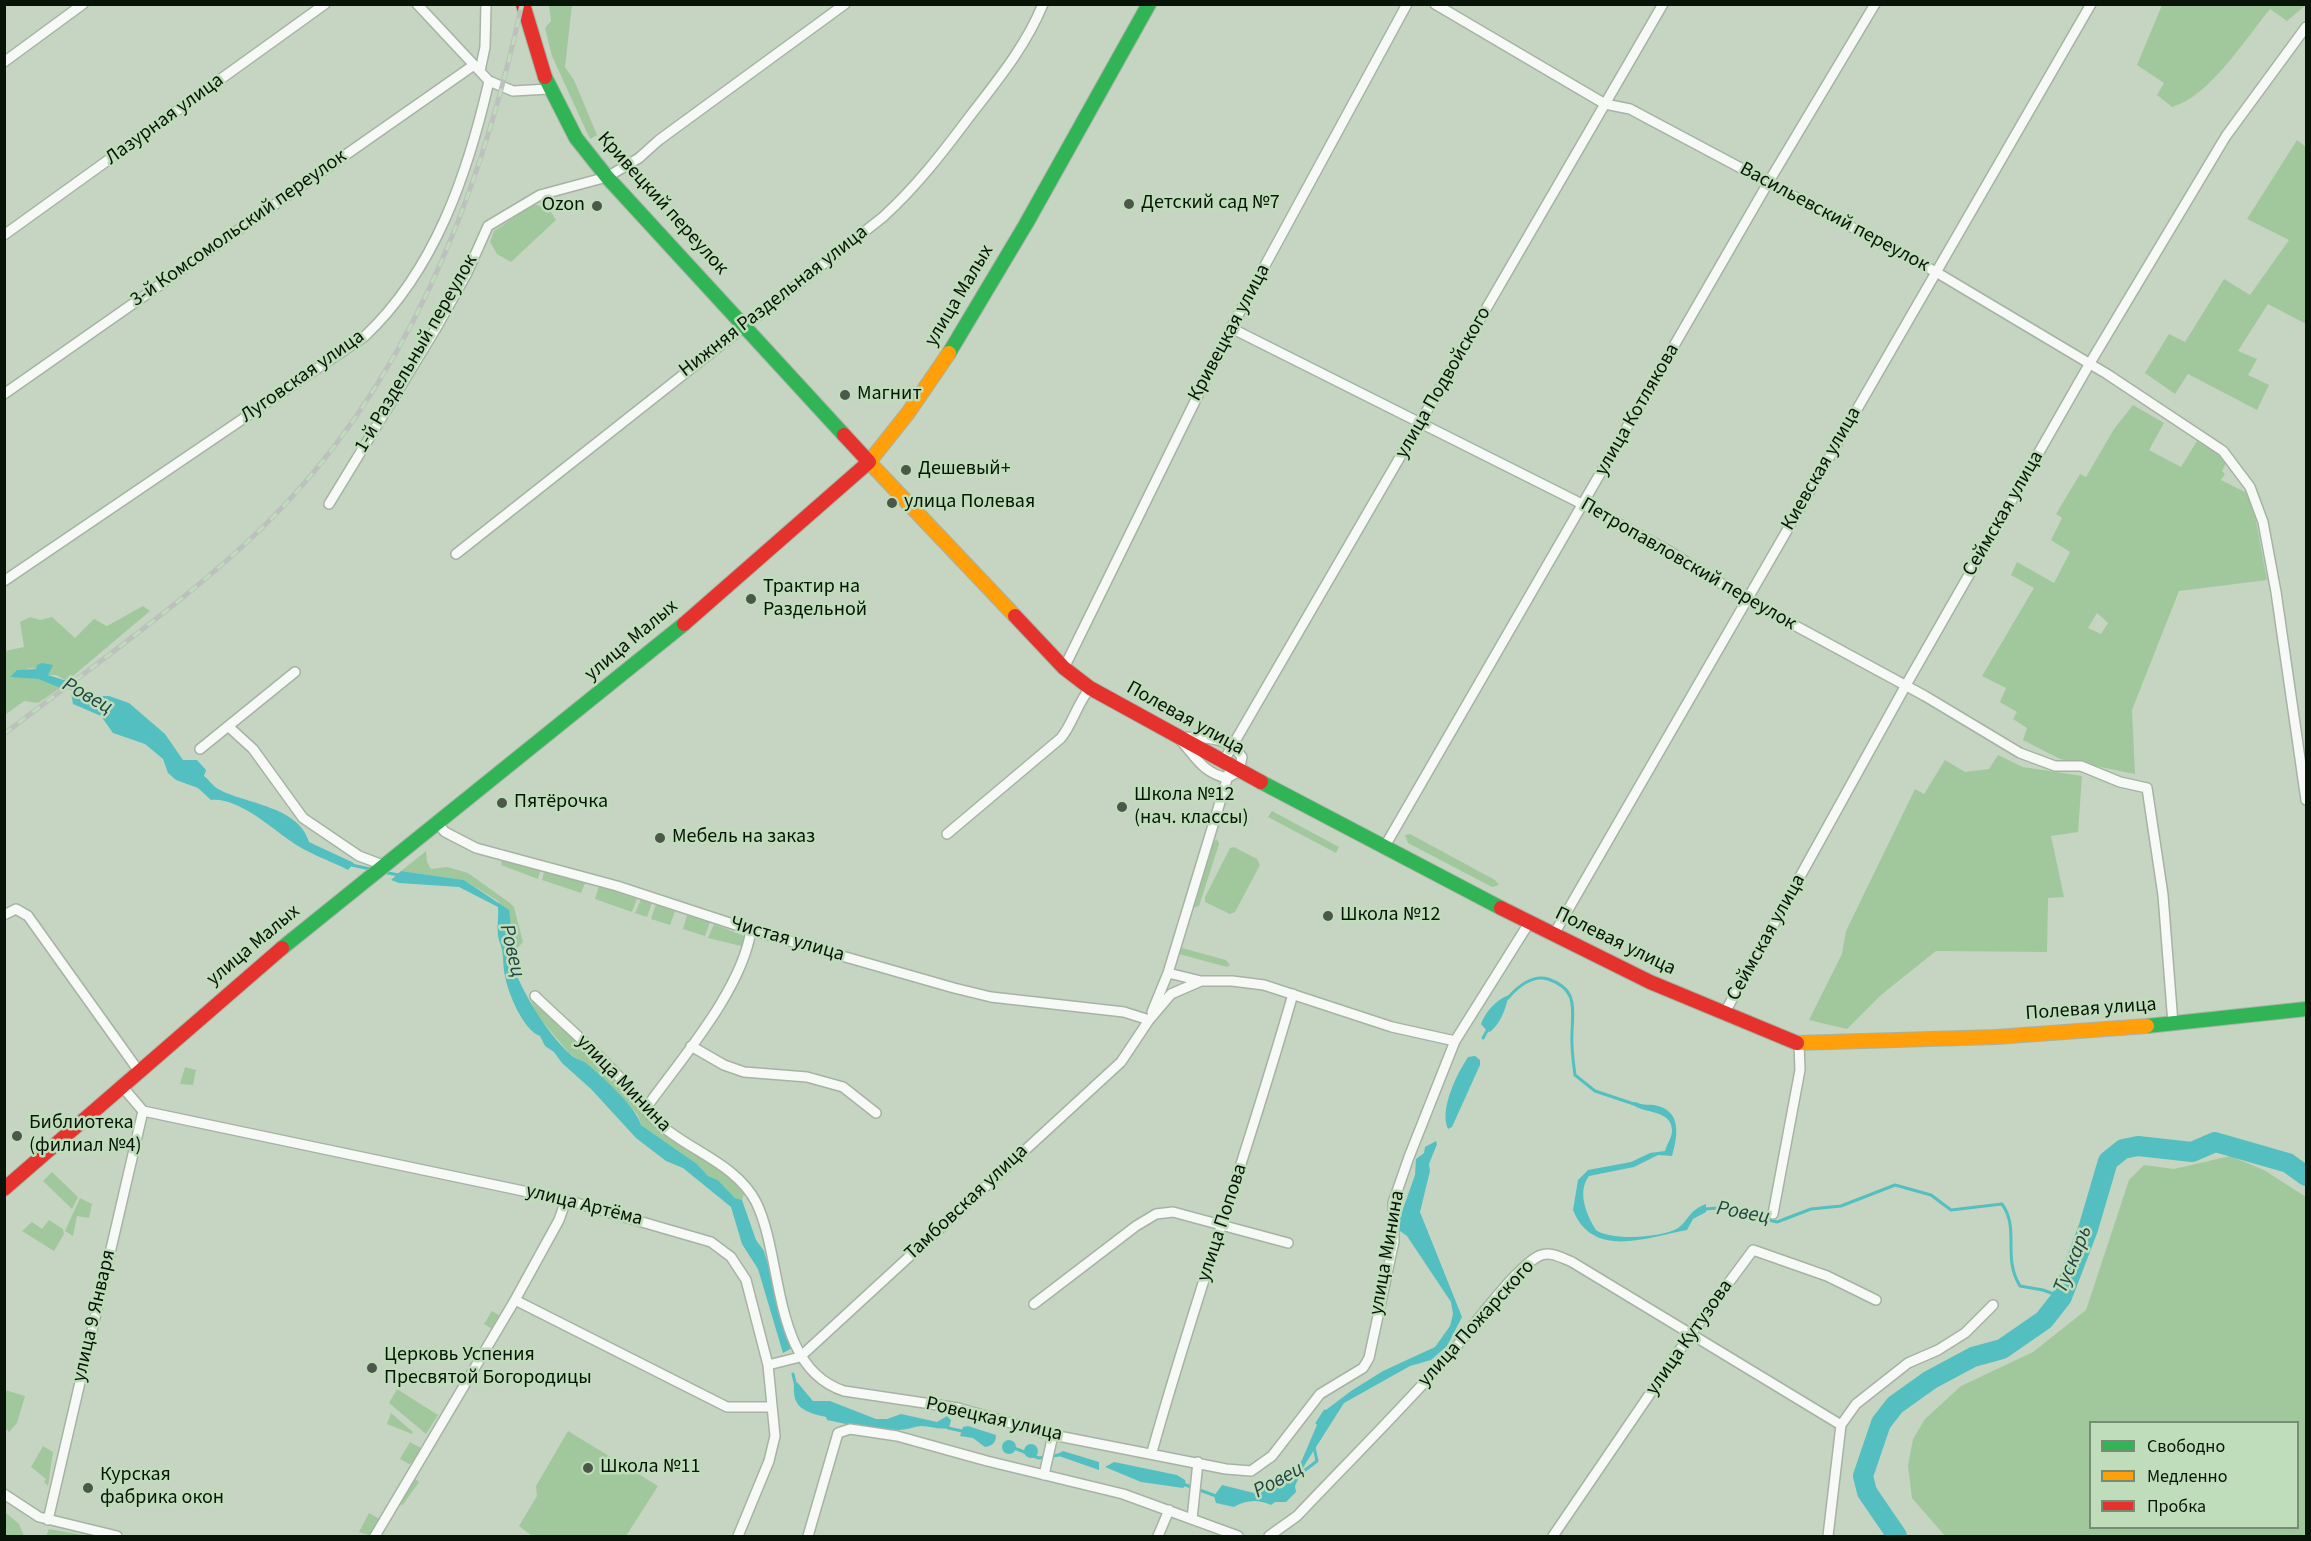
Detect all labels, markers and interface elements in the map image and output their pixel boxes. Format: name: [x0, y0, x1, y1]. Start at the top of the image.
street label: Лазурная улица: [101, 69, 229, 171]
street label: Кривецкий переулок: [591, 127, 733, 281]
street label: 3-й Комсомольский переулок: [126, 145, 352, 313]
street label: Васильевский переулок: [1735, 158, 1933, 278]
place label: Детский сад №7: [1141, 192, 1280, 216]
place label: Ozon: [542, 194, 585, 218]
marker: Детский сад №7: [1122, 197, 1136, 211]
marker: Ozon: [590, 199, 604, 213]
street label: Нижняя Раздельная улица: [675, 221, 873, 383]
street label: улица Малых: [920, 241, 1000, 351]
street label: 1-й Раздельный переулок: [350, 251, 484, 457]
street label: Кривецкая улица: [1184, 260, 1276, 406]
street label: улица Подвойского: [1391, 303, 1497, 463]
street label: Луговская улица: [236, 325, 370, 429]
street label: улица Котлякова: [1591, 340, 1685, 480]
place label: Магнит: [857, 383, 922, 407]
marker: Магнит: [838, 388, 852, 402]
street label: Киевская улица: [1777, 403, 1867, 535]
street label: Сеймская улица: [1958, 447, 2050, 581]
place label: Дешевый+: [918, 458, 1011, 482]
marker: Дешевый+: [899, 463, 913, 477]
place label: улица Полевая: [904, 491, 1035, 515]
street label: Петропавловский переулок: [1576, 493, 1800, 637]
marker: улица Полевая: [885, 496, 899, 510]
place label: Трактир на Раздельной: [763, 576, 867, 623]
marker: Трактир на Раздельной: [744, 592, 758, 606]
street label: улица Малых: [581, 595, 683, 687]
water label: Ровец: [57, 673, 117, 721]
street label: Полевая улица: [1122, 677, 1248, 761]
place label: Школа №12 (нач. классы): [1134, 784, 1249, 831]
place label: Пятёрочка: [514, 791, 608, 815]
marker: Пятёрочка: [495, 796, 509, 810]
marker: Школа №12 (нач. классы): [1115, 800, 1129, 814]
place label: Мебель на заказ: [672, 826, 815, 850]
marker: Мебель на заказ: [653, 831, 667, 845]
street label: Сеймская улица: [1722, 871, 1812, 1005]
street label: улица Малых: [203, 900, 305, 992]
street label: Полевая улица: [1551, 902, 1679, 982]
place label: Школа №12: [1340, 904, 1440, 928]
marker: Школа №12: [1321, 909, 1335, 923]
street label: Чистая улица: [727, 912, 847, 968]
water label: Ровец: [493, 922, 529, 980]
street label: Полевая улица: [2025, 993, 2157, 1027]
street label: улица Минина: [571, 1030, 675, 1138]
place label: Библиотека (филиал №4): [29, 1112, 142, 1159]
marker: Библиотека (филиал №4): [10, 1129, 24, 1143]
street label: Тамбовская улица: [900, 1140, 1034, 1266]
street label: улица Попова: [1193, 1161, 1253, 1285]
street label: улица Артёма: [523, 1180, 645, 1232]
street label: улица Минина: [1365, 1189, 1411, 1317]
water label: Ровец: [1714, 1197, 1772, 1231]
water label: Тускарь: [2049, 1223, 2099, 1297]
street label: улица 9 Января: [68, 1248, 122, 1384]
street label: улица Пожарского: [1414, 1256, 1540, 1392]
street label: улица Кутузова: [1641, 1276, 1739, 1400]
place label: Церковь Успения Пресвятой Богородицы: [384, 1344, 592, 1391]
marker: Церковь Успения Пресвятой Богородицы: [365, 1361, 379, 1375]
street label: Ровецкая улица: [923, 1393, 1065, 1447]
legend: [2089, 1421, 2299, 1529]
text: Свободно: [2147, 1434, 2225, 1459]
place label: Школа №11: [600, 1456, 700, 1480]
water label: Ровец: [1249, 1457, 1309, 1505]
marker: Школа №11: [581, 1461, 595, 1475]
place label: Курская фабрика окон: [100, 1464, 224, 1511]
text: Медленно: [2147, 1464, 2227, 1489]
marker: Курская фабрика окон: [81, 1481, 95, 1495]
text: Пробка: [2147, 1494, 2206, 1519]

